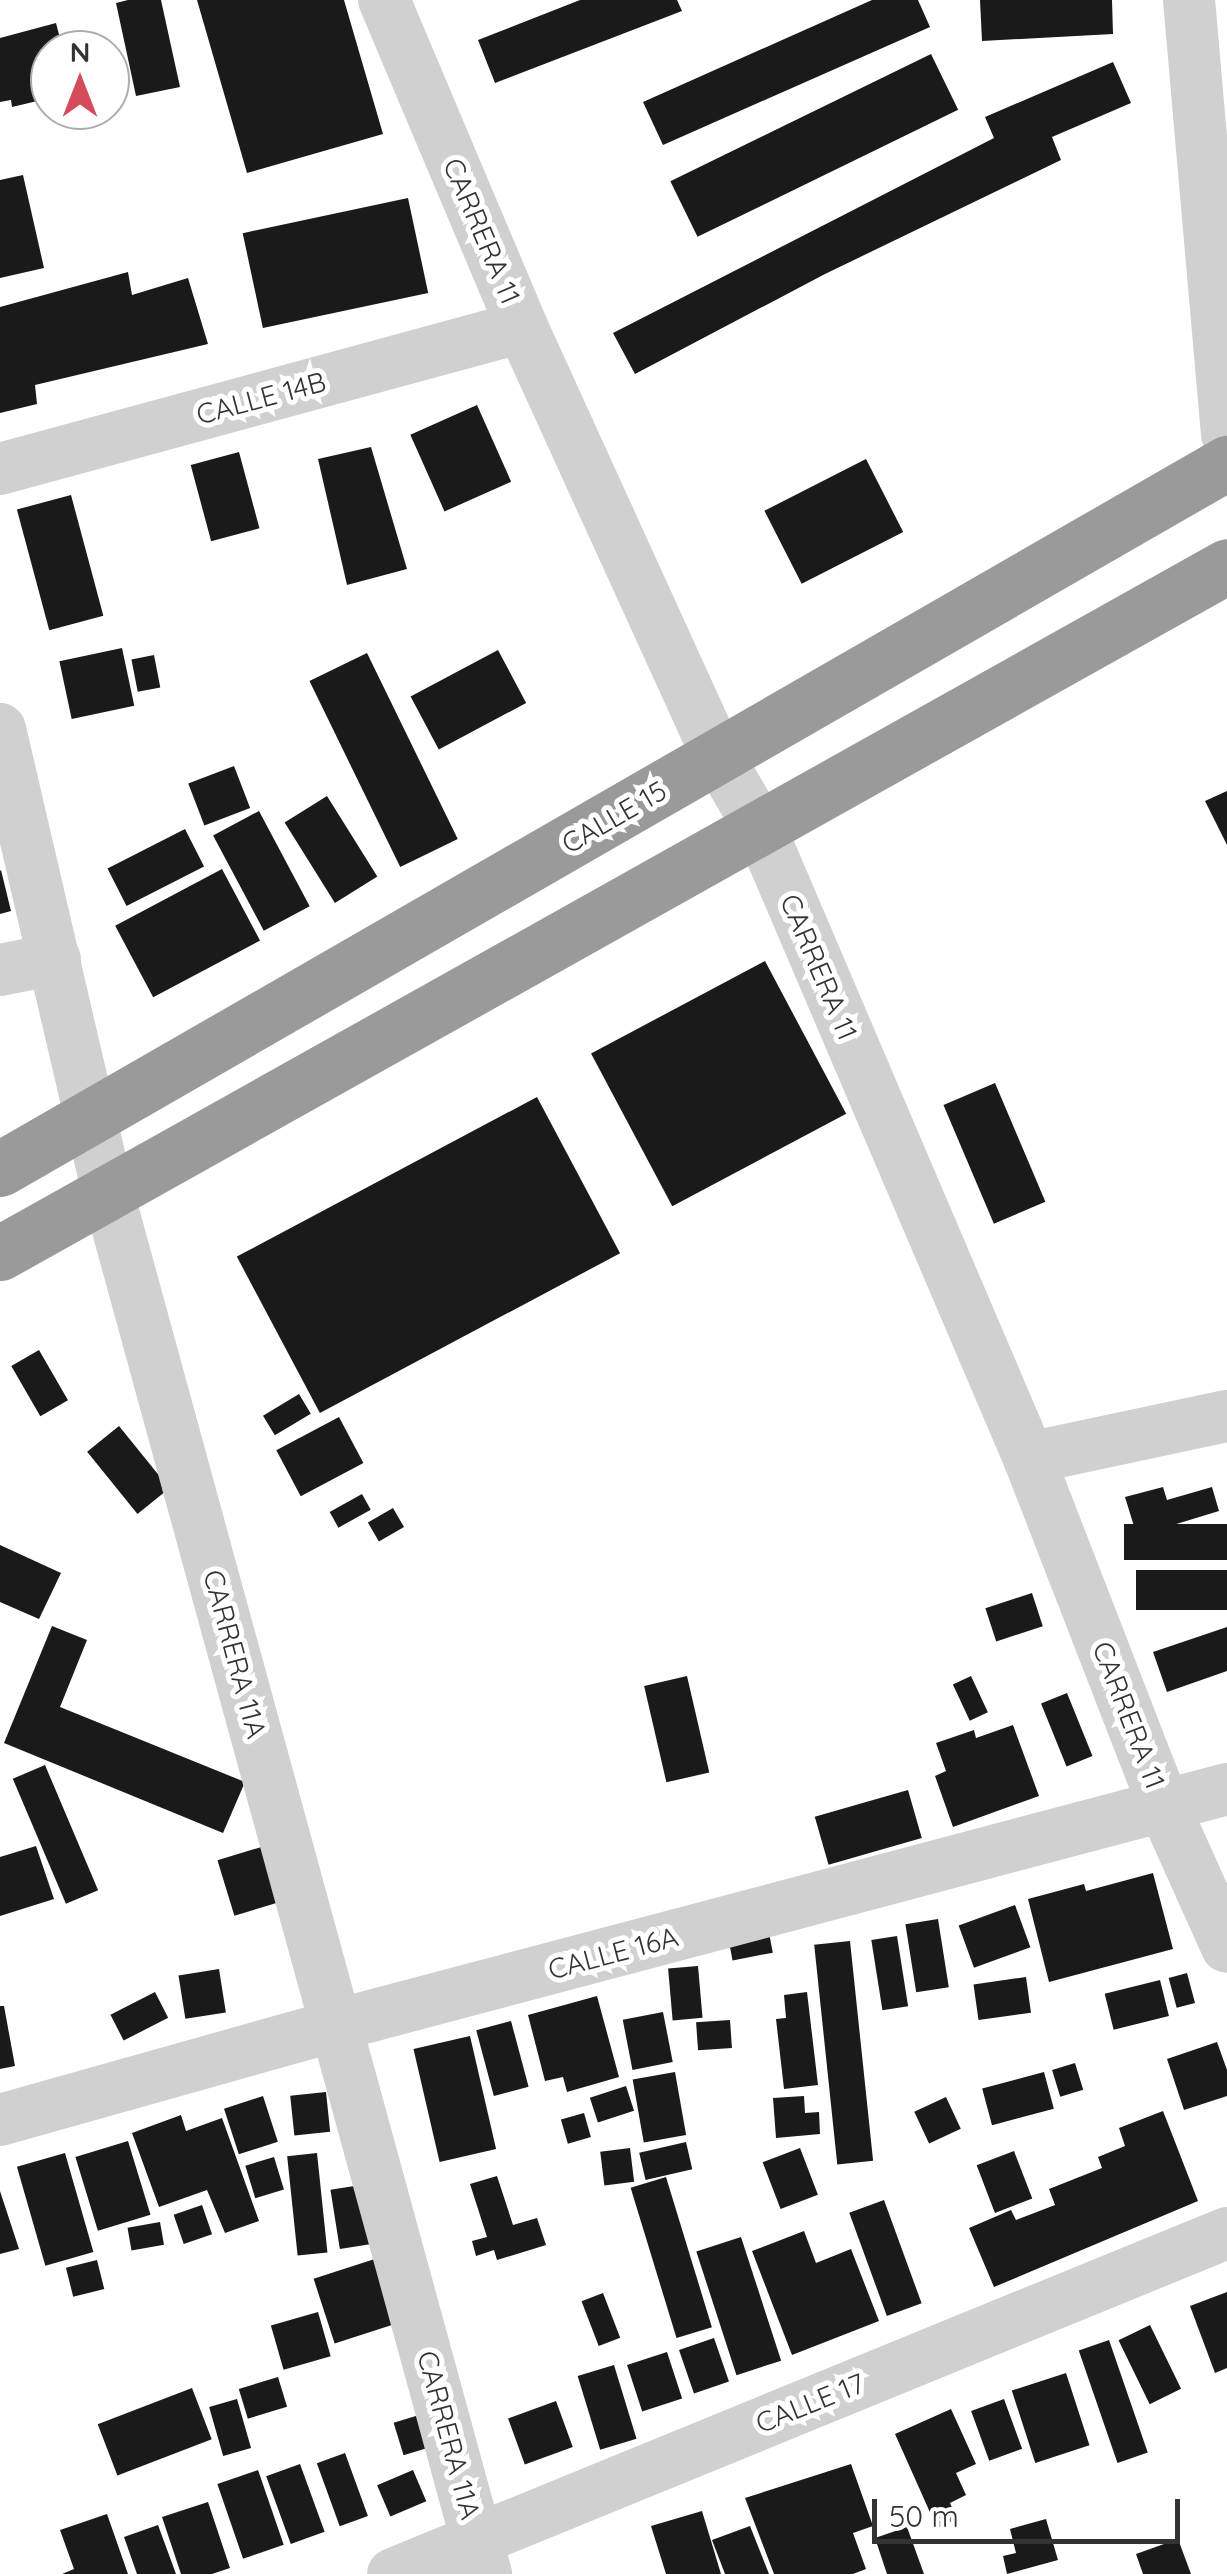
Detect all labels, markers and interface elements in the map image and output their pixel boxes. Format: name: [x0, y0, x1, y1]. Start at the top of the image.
north arrow: [30, 30, 130, 130]
text: N: [70, 34, 90, 69]
street label: CARRERA 11: [436, 153, 528, 309]
street label: CALLE 14B: [193, 365, 329, 431]
street label: CALLE 15: [556, 774, 672, 860]
street label: CARRERA 11: [773, 889, 865, 1045]
street label: CARRERA 11A: [196, 1566, 274, 1742]
street label: CARRERA 11: [1086, 1637, 1172, 1793]
street label: CALLE 16A: [544, 1920, 682, 1986]
street label: CARRERA 11A: [410, 2347, 488, 2523]
street label: CALLE 17: [751, 2366, 869, 2440]
scale bar: [877, 2479, 1184, 2541]
text: 50 m: [889, 2497, 959, 2535]

